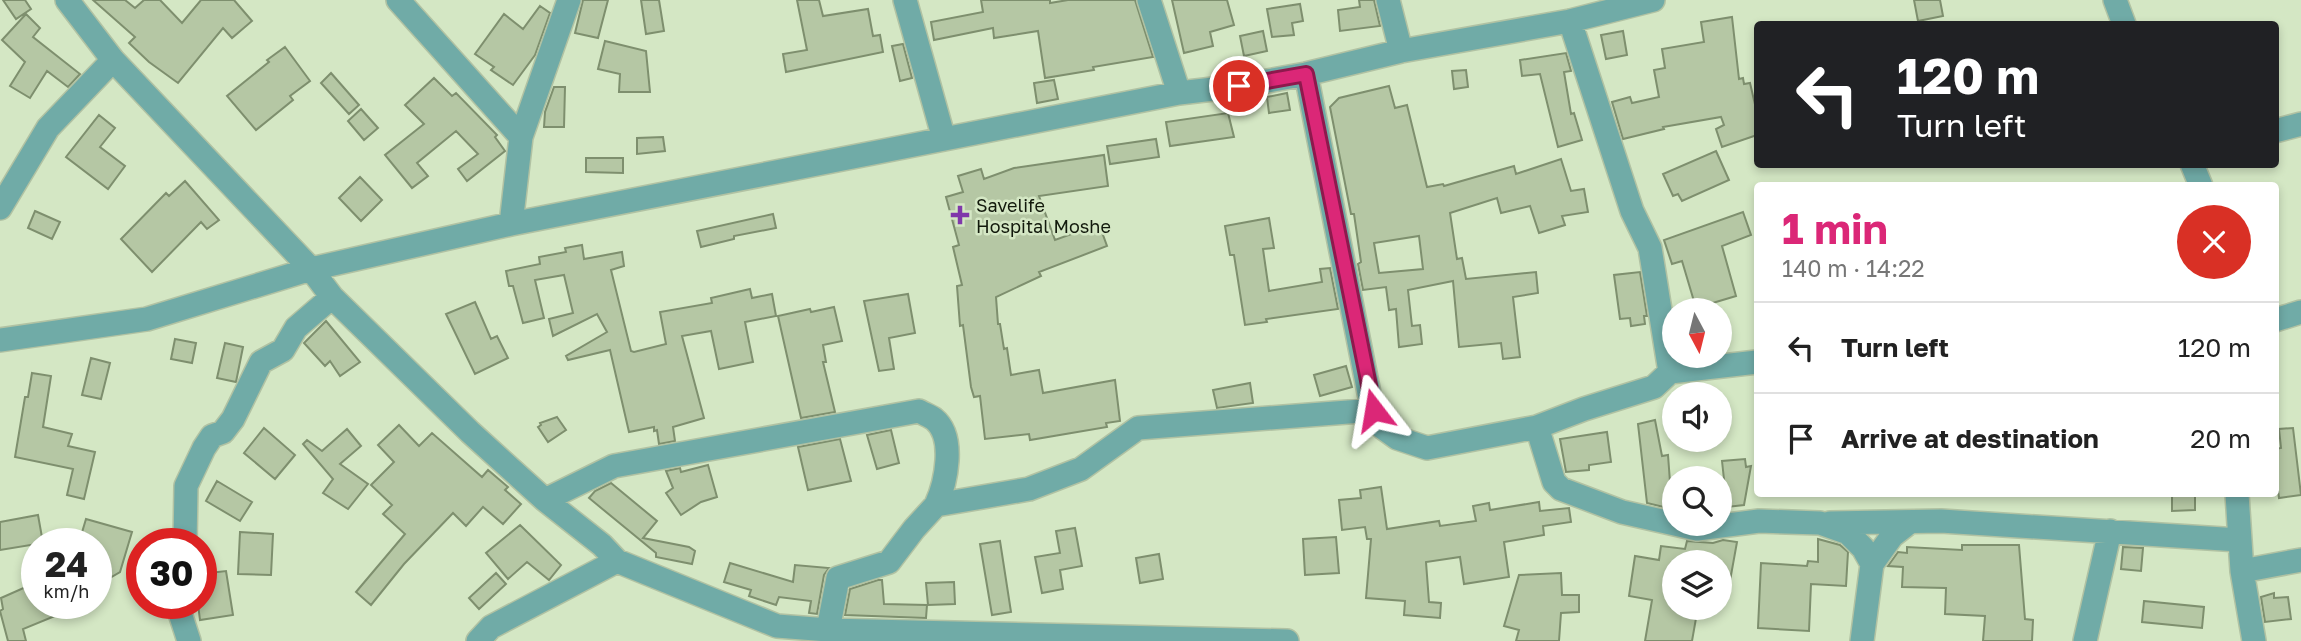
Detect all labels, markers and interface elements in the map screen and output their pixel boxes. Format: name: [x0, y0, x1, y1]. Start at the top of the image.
text: 120 m: [1897, 46, 2039, 105]
icon: left: [1782, 49, 1873, 140]
pin: [1209, 56, 1269, 116]
icon: arrive: [1220, 67, 1258, 105]
text: Turn left: [1897, 106, 2026, 144]
place label: Savelife Hospital Moshe: [976, 194, 1111, 237]
text: 1 min: [1782, 203, 1888, 253]
marker: Savelife Hospital Moshe: [950, 205, 970, 225]
button: close: [2177, 205, 2251, 279]
text: 140 m · 14:22: [1782, 254, 1925, 282]
north arrow: [1662, 298, 1732, 368]
map controls: [1662, 298, 1732, 620]
icon: left: [1782, 329, 1820, 367]
text: Turn left: [1841, 332, 1949, 363]
text: 120 m: [2178, 332, 2251, 363]
position arrow: [1337, 373, 1411, 447]
button: sound: [1662, 382, 1732, 452]
icon: arrive: [1782, 420, 1820, 458]
text: Arrive at destination: [1841, 423, 2099, 454]
text: 20 m: [2190, 423, 2251, 454]
button: search: [1662, 466, 1732, 536]
speed limit sign: 30: [126, 528, 217, 619]
text: 24: [45, 543, 88, 585]
button: layers: [1662, 550, 1732, 620]
text: km/h: [44, 580, 89, 602]

